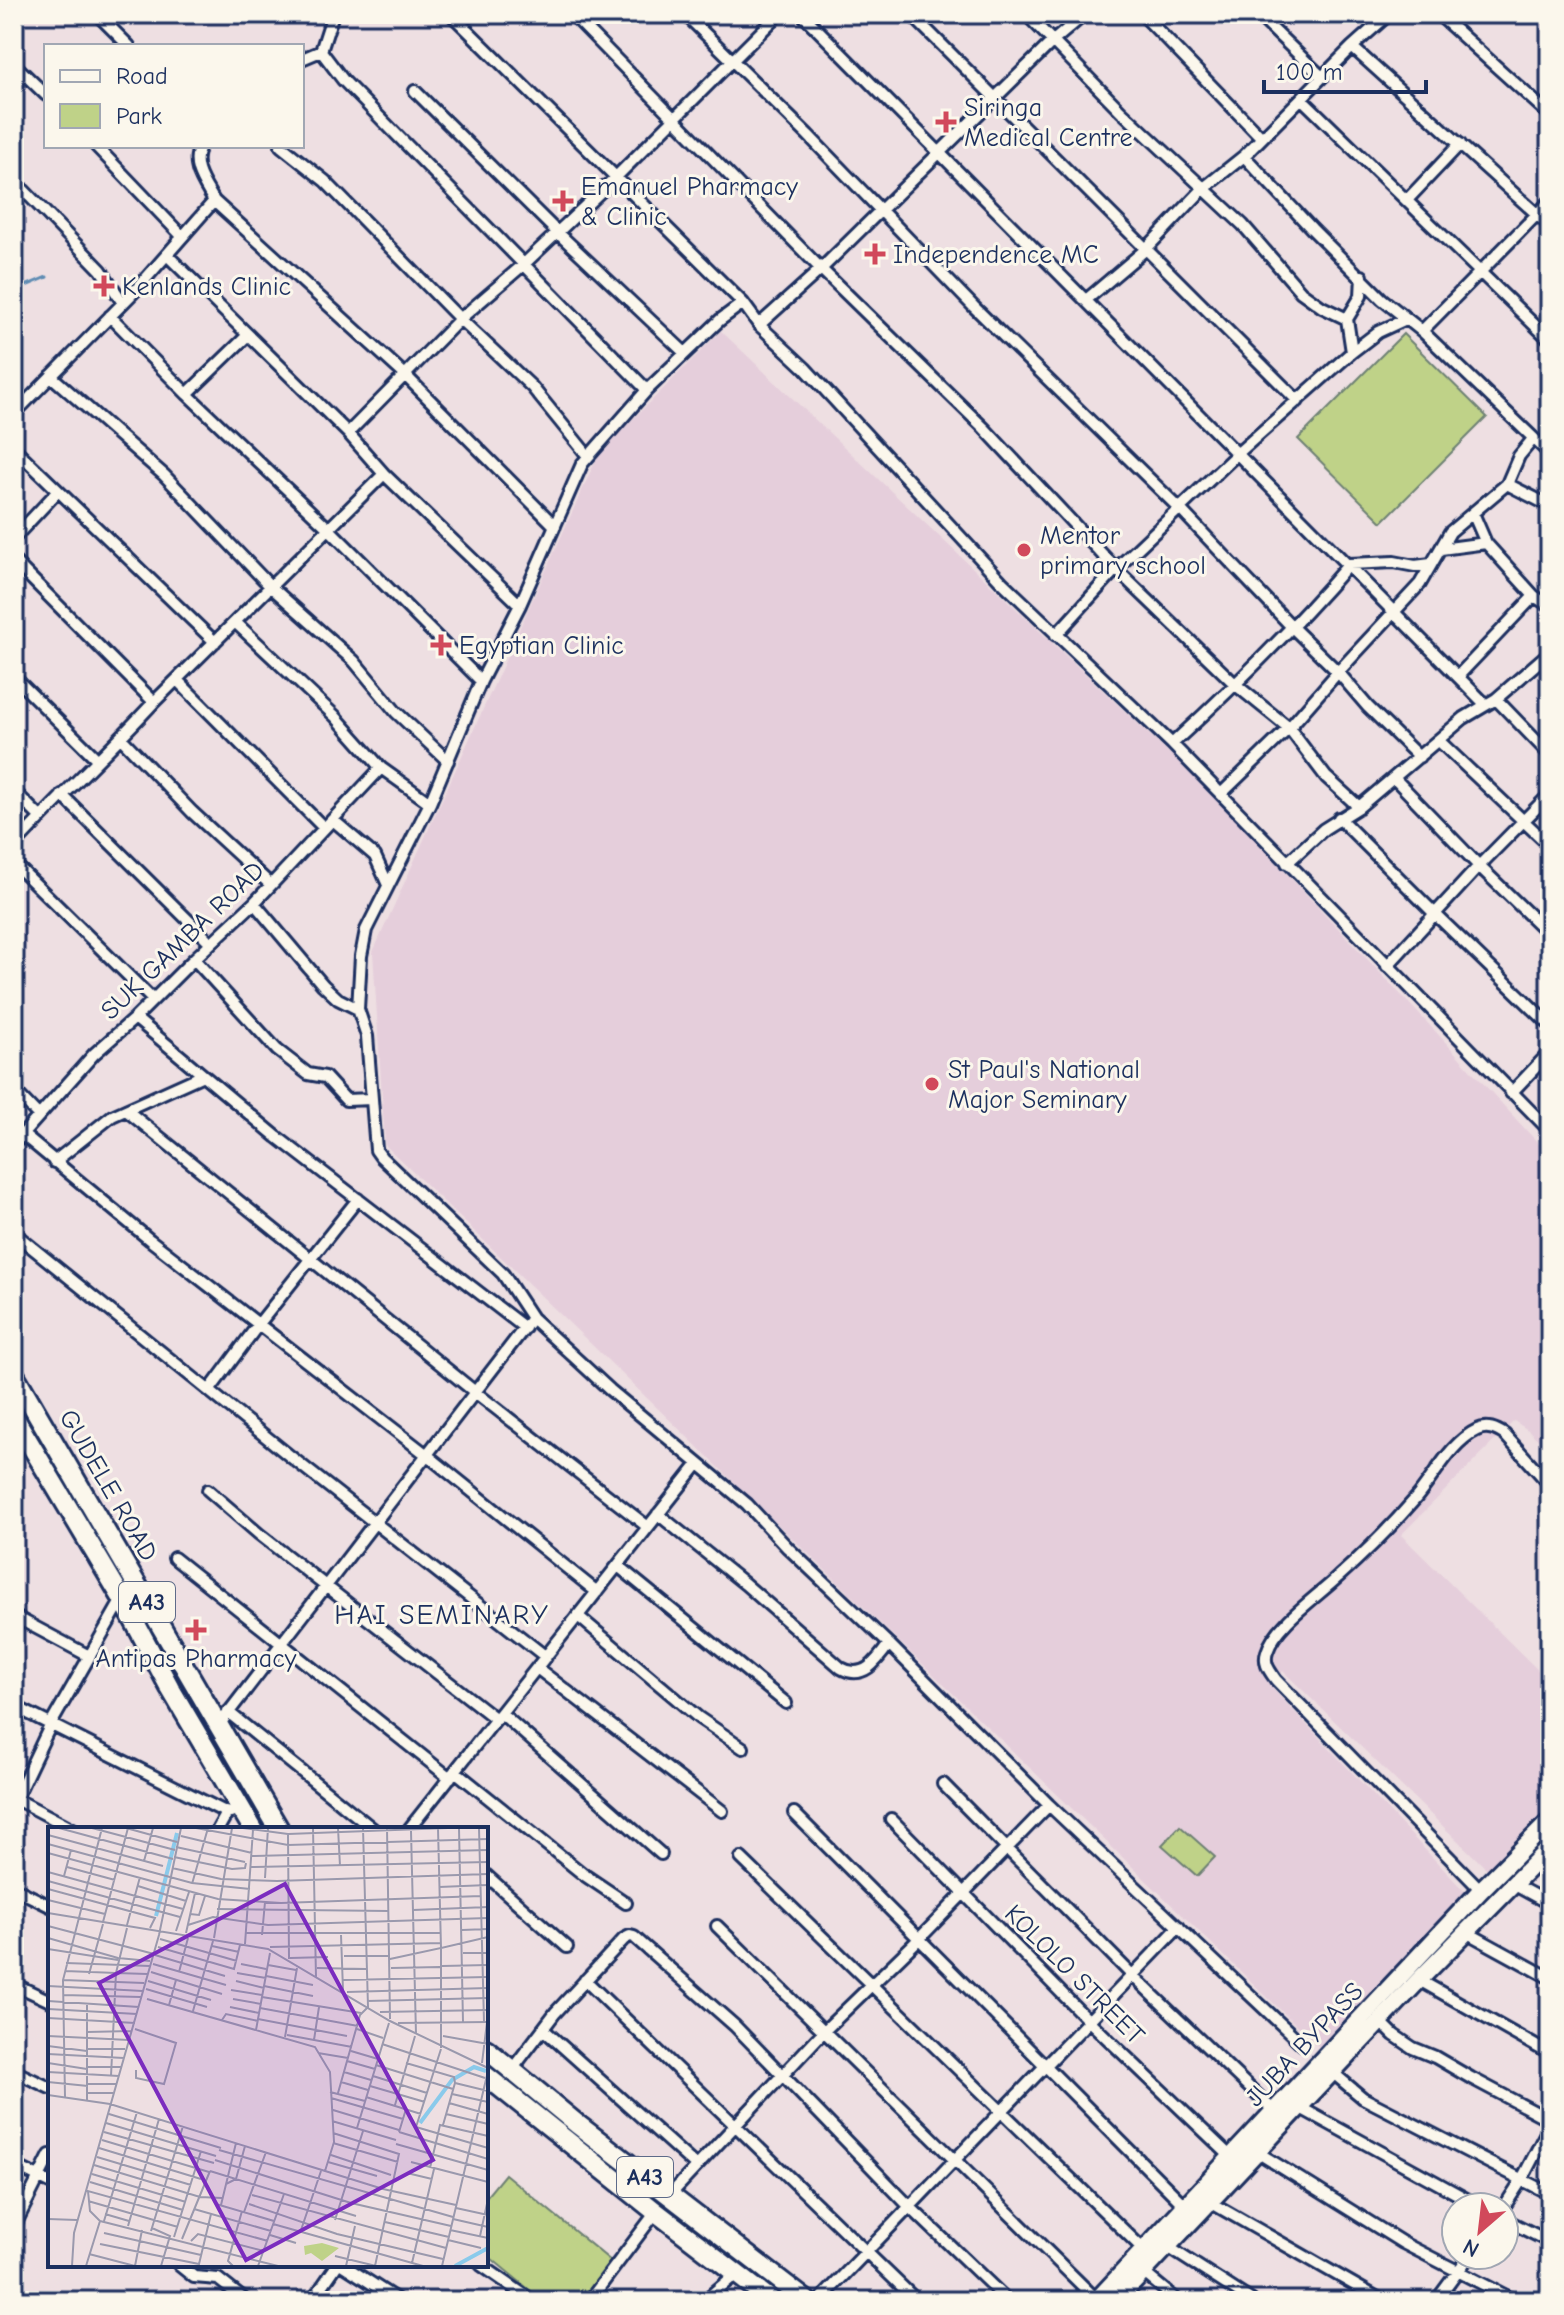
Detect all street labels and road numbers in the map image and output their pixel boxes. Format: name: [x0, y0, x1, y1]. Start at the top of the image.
street label: SUK GAMBA ROAD: [95, 855, 270, 1026]
street label: GUDELE ROAD: [53, 1405, 164, 1566]
road number: A43: [119, 1582, 175, 1622]
street label: KOLOLO STREET: [998, 1899, 1151, 2051]
street label: JUBA BYPASS: [1240, 1976, 1370, 2113]
road number: A43: [617, 2157, 673, 2197]

